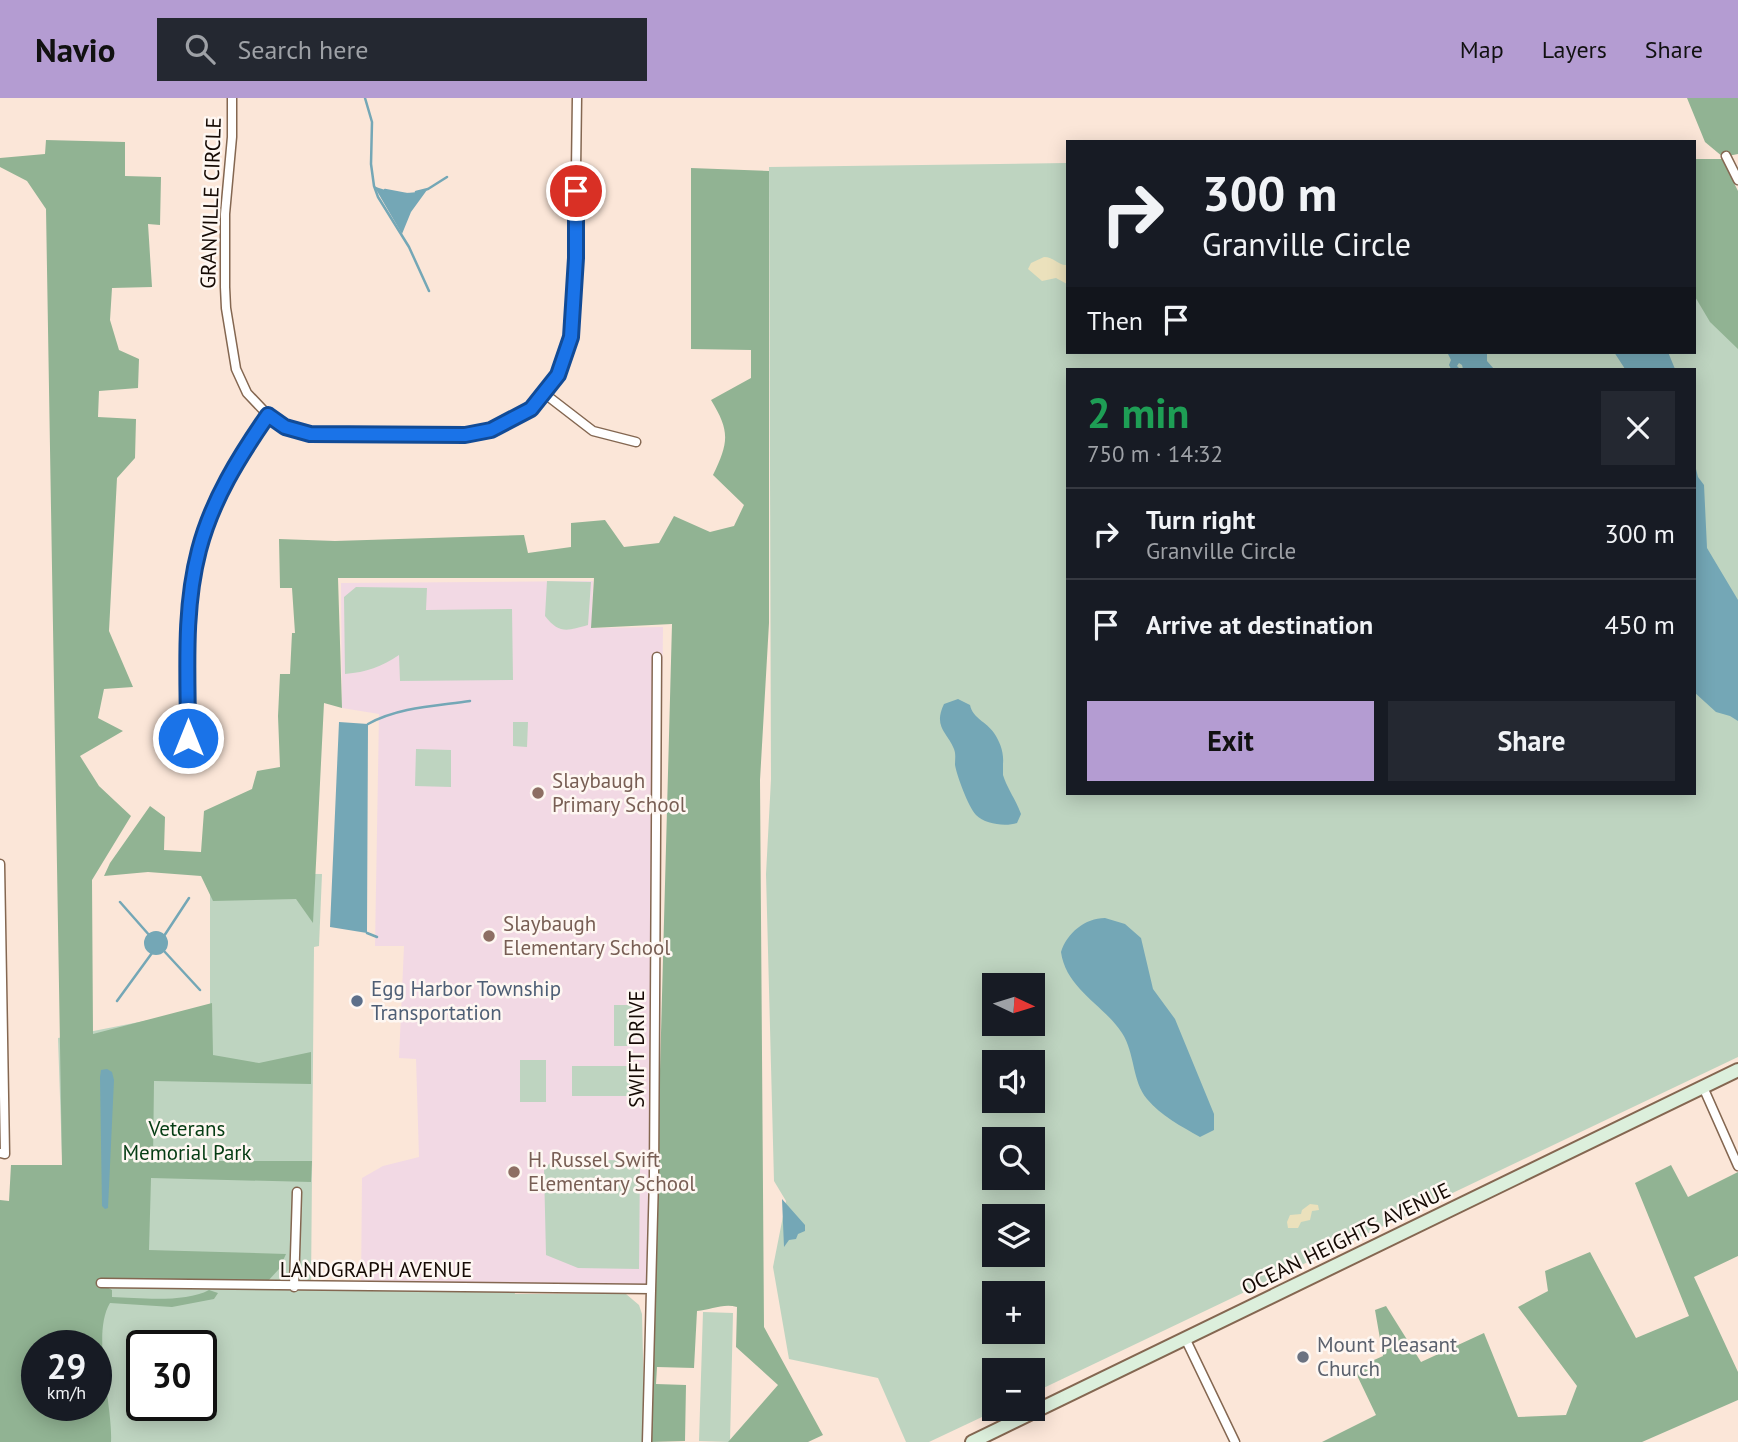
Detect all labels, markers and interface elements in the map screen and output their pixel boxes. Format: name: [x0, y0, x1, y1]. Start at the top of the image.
search box: [157, 18, 647, 81]
text: Navio: [35, 28, 115, 71]
icon: search: [181, 30, 219, 68]
text: Search here: [237, 33, 369, 66]
text: Map: [1460, 34, 1504, 65]
text: Layers: [1542, 34, 1607, 65]
text: Share: [1645, 34, 1703, 65]
street label: GRANVILLE CIRCLE: [194, 117, 227, 289]
pin: [546, 161, 606, 221]
text: 300 m: [1202, 161, 1337, 225]
icon: right: [1087, 168, 1178, 259]
icon: arrive: [557, 172, 595, 210]
text: Granville Circle: [1202, 223, 1411, 265]
icon: arrive: [1157, 301, 1195, 339]
text: Then: [1087, 304, 1143, 337]
text: 2 min: [1087, 385, 1189, 440]
button: close: [1601, 391, 1675, 465]
text: 750 m · 14:32: [1087, 439, 1223, 468]
text: Turn right: [1146, 503, 1255, 536]
icon: right: [1087, 515, 1125, 553]
text: 300 m: [1604, 517, 1675, 550]
text: Granville Circle: [1146, 536, 1296, 565]
icon: arrive: [1087, 606, 1125, 644]
text: Arrive at destination: [1146, 608, 1373, 641]
text: 450 m: [1604, 608, 1675, 641]
position arrow: [151, 701, 225, 775]
button: Exit: [1087, 701, 1374, 781]
button: Share: [1388, 701, 1675, 781]
place label: Slaybaugh Primary School: [552, 767, 686, 818]
marker: Slaybaugh Primary School: [530, 785, 546, 801]
place label: Slaybaugh Elementary School: [503, 910, 670, 961]
marker: Slaybaugh Elementary School: [481, 928, 497, 944]
north arrow: [982, 973, 1045, 1036]
map controls: [982, 973, 1045, 1421]
place label: Egg Harbor Township Transportation: [371, 975, 561, 1026]
street label: SWIFT DRIVE: [623, 990, 650, 1108]
marker: Egg Harbor Township Transportation: [349, 993, 365, 1009]
button: sound: [982, 1050, 1045, 1113]
park label: Veterans Memorial Park: [122, 1115, 252, 1166]
button: search: [982, 1127, 1045, 1190]
place label: H. Russel Swift Elementary School: [528, 1146, 695, 1197]
marker: H. Russel Swift Elementary School: [506, 1164, 522, 1180]
street label: OCEAN HEIGHTS AVENUE: [1237, 1176, 1455, 1301]
button: layers: [982, 1204, 1045, 1267]
street label: LANDGRAPH AVENUE: [280, 1256, 472, 1283]
button: +: [982, 1281, 1045, 1344]
speed limit sign: 30: [126, 1330, 217, 1421]
place label: Mount Pleasant Church: [1317, 1331, 1457, 1382]
text: 29: [47, 1343, 86, 1389]
marker: Mount Pleasant Church: [1295, 1349, 1311, 1365]
button: −: [982, 1358, 1045, 1421]
text: km/h: [47, 1381, 86, 1404]

